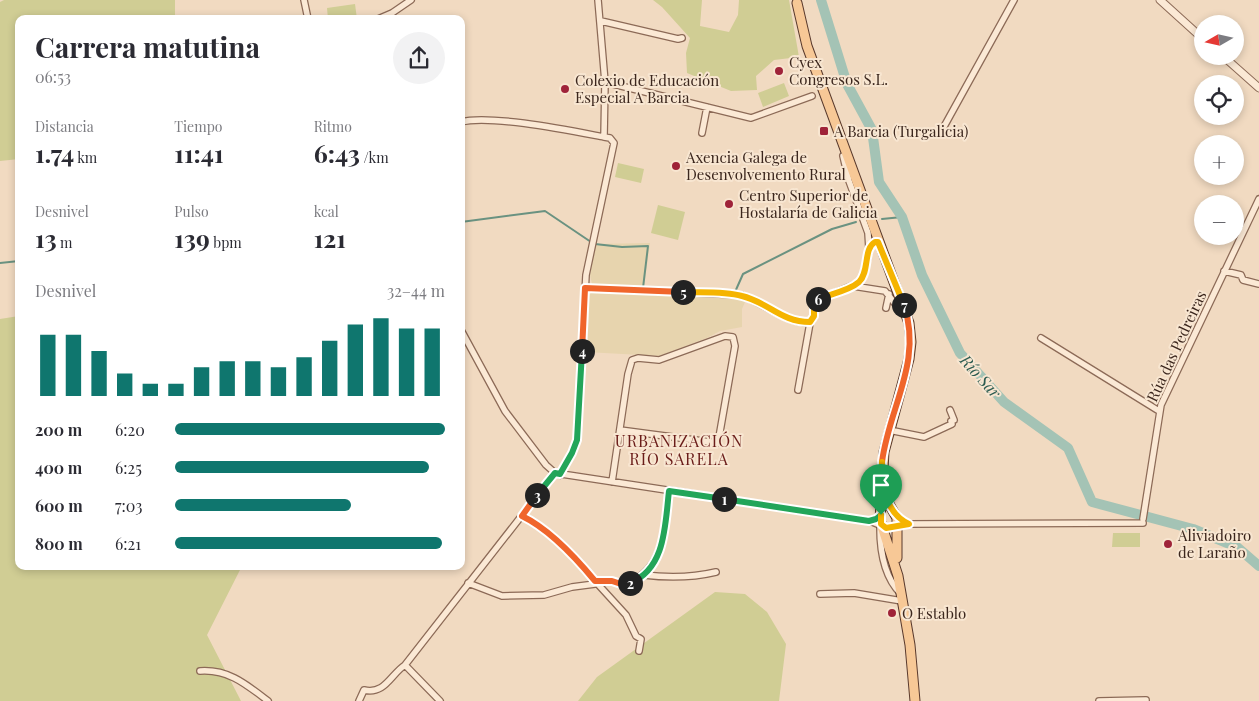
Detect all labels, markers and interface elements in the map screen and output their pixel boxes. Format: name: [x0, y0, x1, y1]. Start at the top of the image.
north arrow: [1194, 15, 1244, 65]
map controls: [1194, 15, 1244, 245]
text: Carrera matutina: [35, 28, 260, 65]
button: share: [393, 32, 445, 84]
place label: Cyex Congresos S.L.: [789, 52, 888, 89]
marker: Cyex Congresos S.L.: [773, 65, 785, 77]
text: 06:53: [35, 66, 71, 87]
place label: Colexio de Educación Especial A Barcia: [575, 70, 719, 107]
button: locate: [1194, 75, 1244, 125]
marker: Colexio de Educación Especial A Barcia: [559, 83, 571, 95]
text: Distancia: [35, 117, 94, 136]
text: Tiempo: [174, 117, 222, 136]
text: Ritmo: [314, 117, 352, 136]
place label: A Barcia (Turgalicia): [833, 121, 968, 141]
marker: A Barcia (Turgalicia): [818, 125, 830, 137]
button: +: [1194, 135, 1244, 185]
text: 1.74: [35, 136, 74, 169]
text: 11:41: [174, 136, 224, 169]
text: 6:43: [314, 136, 360, 169]
place label: Axencia Galega de Desenvolvemento Rural: [685, 147, 846, 184]
text: km: [74, 148, 97, 167]
text: /km: [360, 148, 389, 167]
marker: Axencia Galega de Desenvolvemento Rural: [670, 160, 682, 172]
place label: Centro Superior de Hostalaría de Galicia: [739, 185, 878, 222]
button: −: [1194, 195, 1244, 245]
marker: Centro Superior de Hostalaría de Galicia: [723, 198, 735, 210]
text: Desnivel: [35, 202, 89, 221]
text: Pulso: [174, 202, 209, 221]
text: kcal: [314, 202, 339, 221]
text: 13: [35, 221, 57, 254]
text: 139: [174, 221, 210, 254]
text: 121: [314, 221, 346, 254]
text: m: [57, 233, 73, 252]
text: bpm: [210, 233, 242, 252]
text: Desnivel: [35, 280, 96, 301]
text: 32–44 m: [387, 280, 445, 301]
pin: 5: [670, 280, 696, 304]
text: 5: [680, 283, 687, 302]
pin: 6: [806, 286, 830, 312]
street label: Rúa das Pedreiras: [1142, 287, 1210, 405]
text: 6: [815, 290, 822, 309]
pin: 7: [892, 292, 916, 318]
text: 7: [901, 296, 908, 315]
pin: 4: [570, 338, 594, 364]
text: 4: [579, 342, 586, 361]
water label: Río Sar: [955, 349, 1007, 403]
text: 200 m: [35, 419, 82, 440]
text: 6:20: [115, 419, 145, 440]
district label: URBANIZACIÓN RÍO SARELA: [615, 430, 743, 469]
text: 400 m: [35, 457, 82, 478]
text: 6:25: [115, 457, 142, 478]
pin: [860, 464, 902, 515]
icon: arrive: [867, 471, 895, 499]
pin: 3: [524, 482, 550, 508]
text: 3: [534, 486, 541, 505]
pin: 1: [712, 486, 736, 512]
text: 1: [722, 490, 727, 509]
text: 600 m: [35, 495, 83, 516]
text: 7:03: [115, 495, 143, 516]
place label: Aliviadoiro de Laraño: [1177, 525, 1251, 562]
text: 800 m: [35, 533, 83, 554]
text: 6:21: [115, 533, 141, 554]
marker: Aliviadoiro de Laraño: [1162, 538, 1174, 550]
pin: 2: [618, 570, 642, 596]
text: 2: [627, 574, 634, 593]
place label: O Establo: [902, 603, 966, 623]
marker: O Establo: [886, 607, 898, 619]

